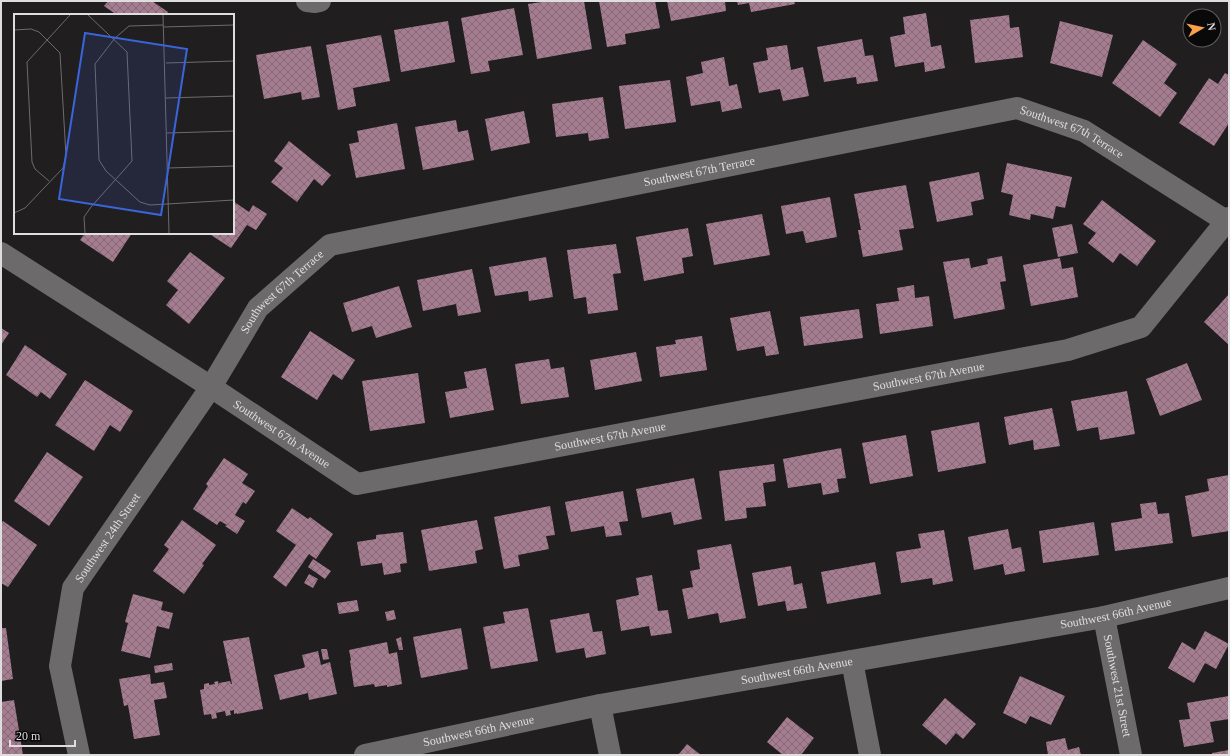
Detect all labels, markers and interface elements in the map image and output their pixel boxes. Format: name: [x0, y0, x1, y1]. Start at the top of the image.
north arrow: [1182, 8, 1222, 48]
inset map: [14, 14, 234, 234]
text: N: [1205, 22, 1218, 31]
street label: Southwest 67th Terrace: [1018, 103, 1126, 161]
street label: Southwest 67th Terrace: [642, 153, 756, 189]
street label: Southwest 67th Terrace: [238, 247, 326, 336]
street label: Southwest 67th Avenue: [872, 359, 985, 394]
street label: Southwest 67th Avenue: [231, 397, 333, 471]
street label: Southwest 67th Avenue: [553, 419, 667, 454]
street label: Southwest 24th Street: [72, 490, 143, 585]
street label: Southwest 66th Avenue: [1059, 595, 1173, 632]
street label: Southwest 21st Street: [1101, 633, 1134, 739]
street label: Southwest 66th Avenue: [740, 654, 854, 687]
street label: Southwest 66th Avenue: [422, 712, 535, 749]
scale bar: [10, 722, 75, 748]
text: 20 m: [16, 729, 41, 743]

